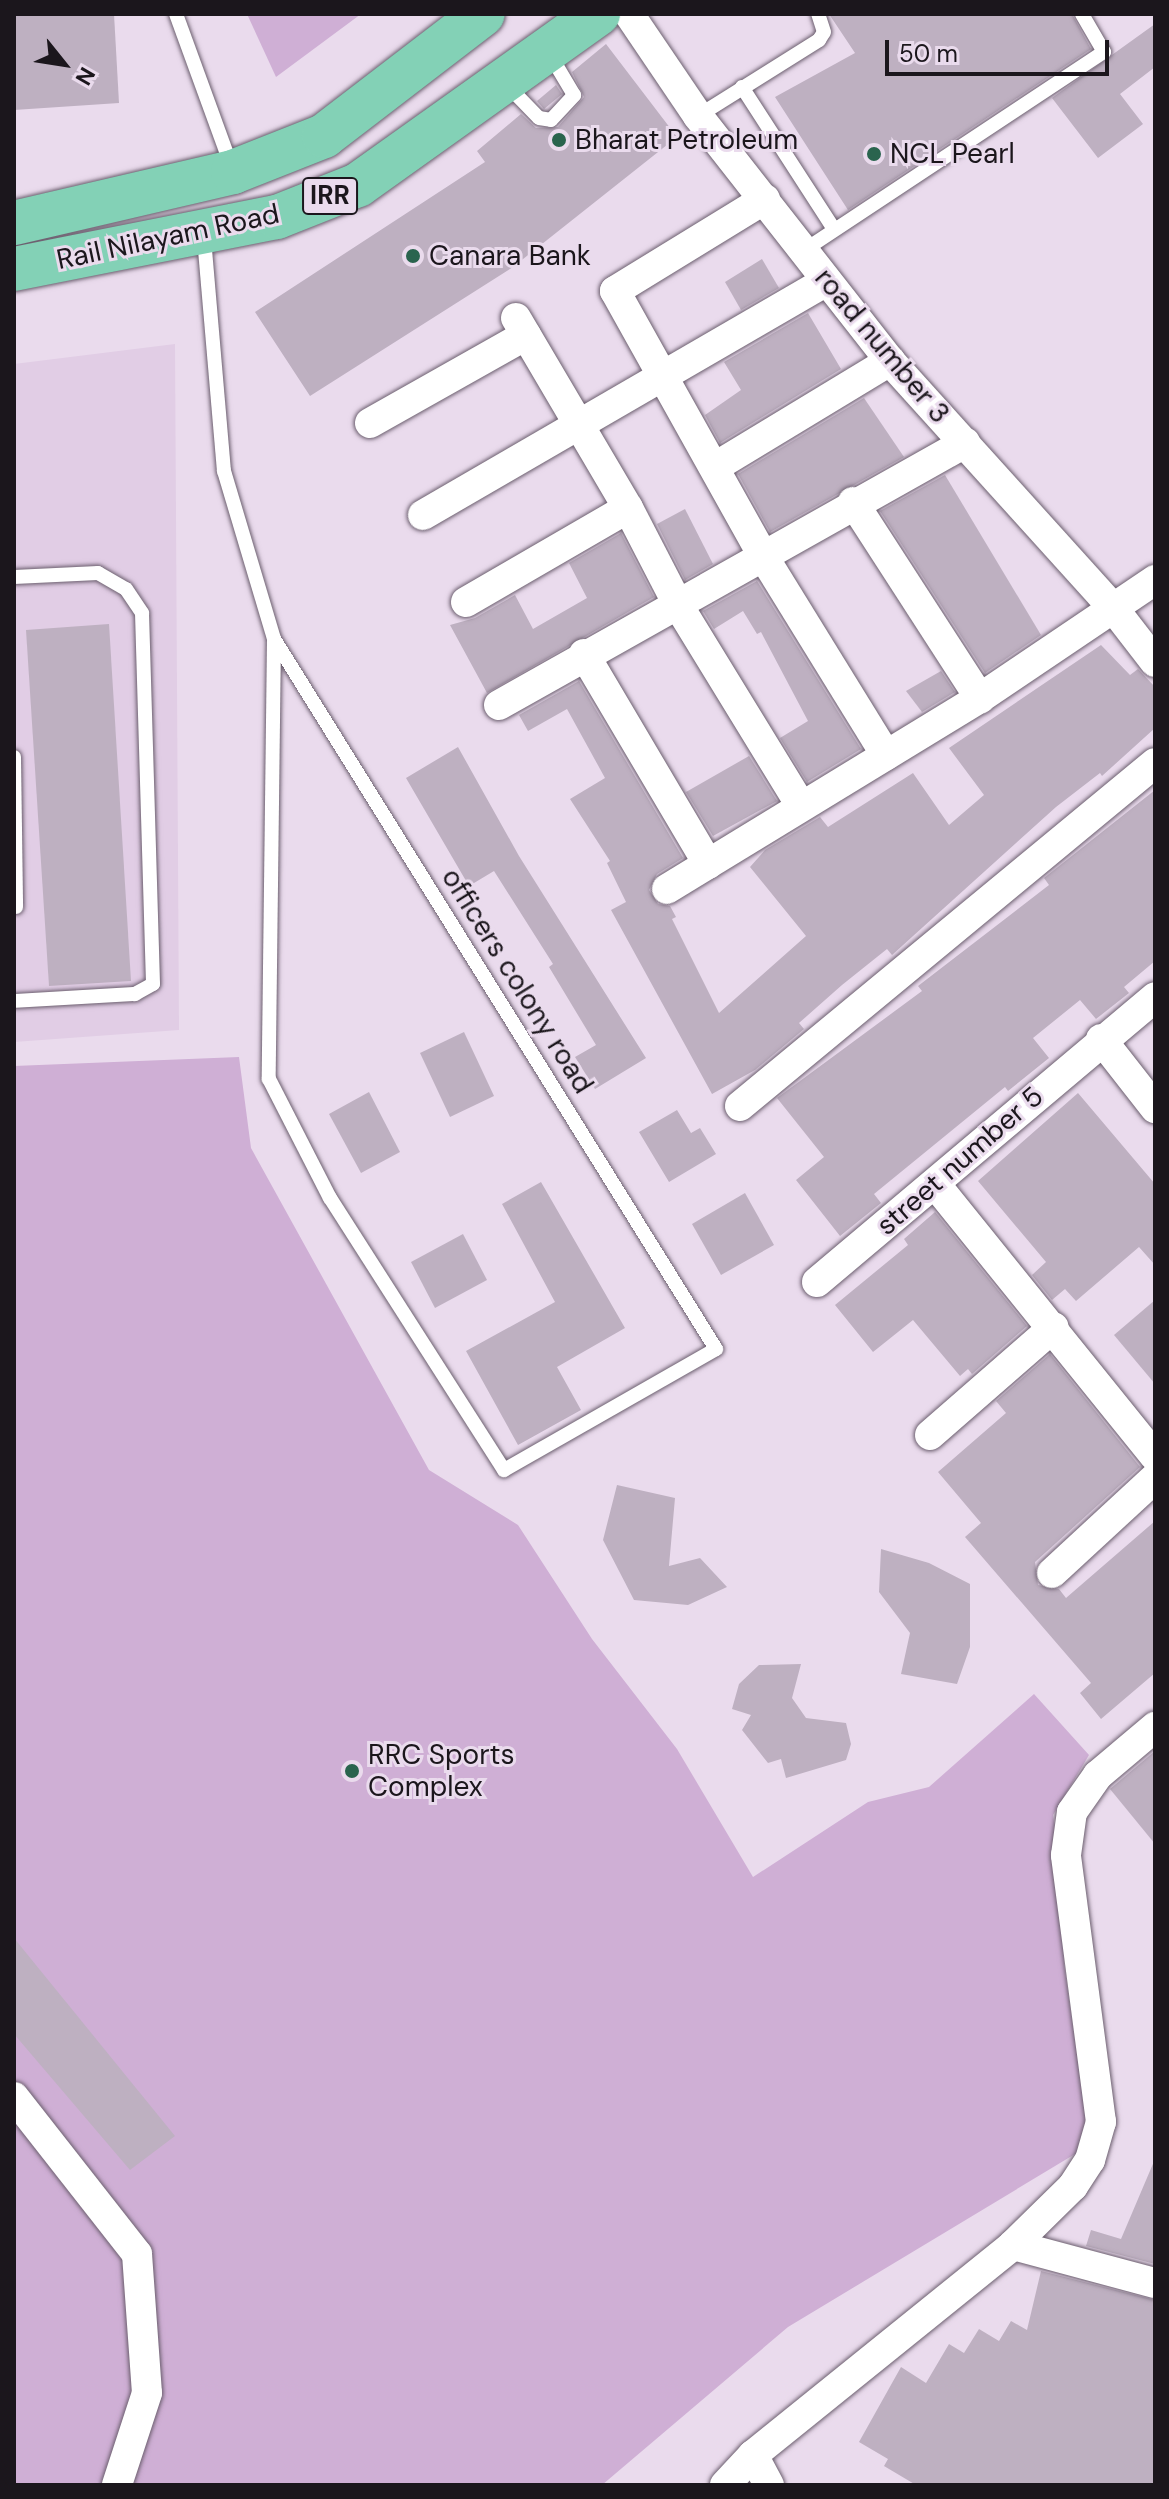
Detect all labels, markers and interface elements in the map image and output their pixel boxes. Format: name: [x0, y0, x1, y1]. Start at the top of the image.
north arrow: [24, 24, 104, 104]
scale bar: [889, 24, 1113, 74]
text: 50 m: [899, 38, 958, 69]
text: N: [69, 62, 102, 90]
place label: Bharat Petroleum: [575, 123, 798, 157]
marker: Bharat Petroleum: [550, 131, 568, 149]
place label: NCL Pearl: [890, 137, 1015, 171]
marker: NCL Pearl: [865, 145, 883, 163]
road number: IRR: [302, 174, 358, 218]
street label: Rail Nilayam Road: [54, 197, 282, 277]
place label: Canara Bank: [429, 239, 591, 273]
marker: Canara Bank: [404, 247, 422, 265]
street label: road number 3: [808, 262, 956, 430]
street label: officers colony road: [434, 862, 600, 1100]
street label: street number 5: [870, 1080, 1050, 1242]
place label: RRC Sports Complex: [368, 1738, 515, 1804]
marker: RRC Sports Complex: [343, 1762, 361, 1780]

